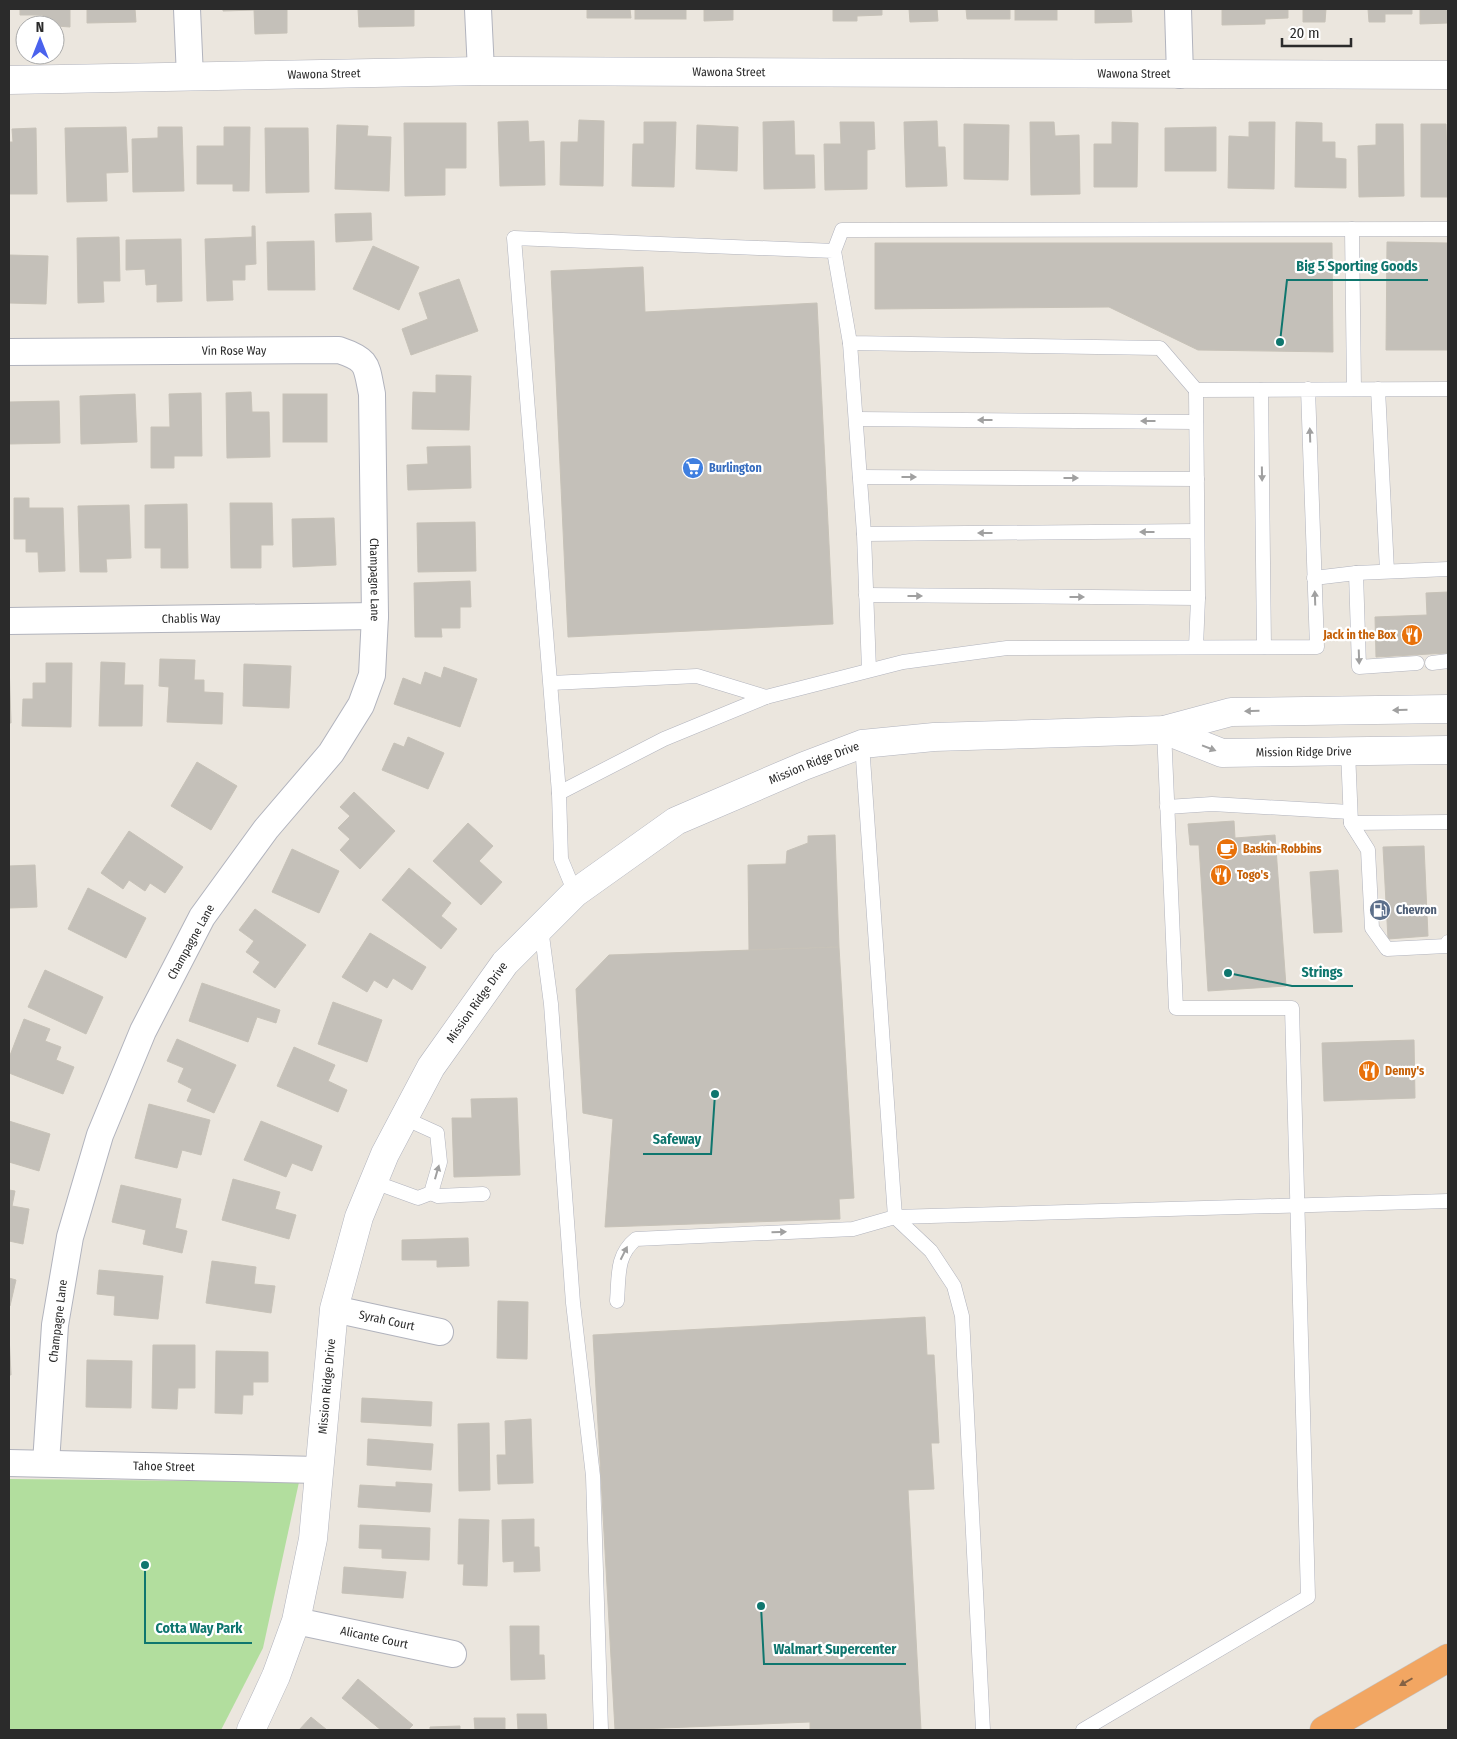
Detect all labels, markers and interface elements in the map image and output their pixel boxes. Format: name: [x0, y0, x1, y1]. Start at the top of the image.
north arrow: [15, 15, 65, 65]
scale bar: [1282, 15, 1351, 47]
text: N: [36, 19, 44, 36]
text: 20 m: [1290, 24, 1320, 42]
street label: Wawona Street: [692, 65, 766, 79]
street label: Wawona Street: [287, 66, 361, 82]
street label: Wawona Street: [1097, 67, 1171, 81]
callout: Big 5 Sporting Goods: [1287, 251, 1428, 280]
text: Big 5 Sporting Goods: [1296, 258, 1418, 275]
street label: Vin Rose Way: [202, 343, 267, 358]
one-way arrow: [977, 416, 993, 424]
one-way arrow: [1139, 417, 1155, 425]
one-way arrow: [1306, 427, 1314, 443]
supermarket icon: Burlington: [681, 456, 705, 480]
place label: Burlington: [709, 461, 762, 475]
one-way arrow: [1258, 466, 1266, 482]
one-way arrow: [901, 473, 917, 481]
one-way arrow: [1064, 474, 1080, 482]
one-way arrow: [1139, 528, 1155, 536]
one-way arrow: [977, 529, 993, 537]
street label: Champagne Lane: [367, 538, 382, 622]
one-way arrow: [1311, 590, 1319, 606]
one-way arrow: [907, 592, 923, 600]
one-way arrow: [1070, 593, 1086, 601]
street label: Chablis Way: [162, 611, 221, 626]
restaurant icon: Jack in the Box: [1400, 623, 1424, 647]
place label: Jack in the Box: [1322, 628, 1396, 642]
one-way arrow: [1355, 649, 1363, 665]
one-way arrow: [1391, 706, 1407, 714]
one-way arrow: [1244, 708, 1260, 716]
street label: Mission Ridge Drive: [767, 739, 861, 787]
one-way arrow: [1202, 744, 1217, 752]
street label: Mission Ridge Drive: [1256, 744, 1352, 760]
cafe icon: Baskin-Robbins: [1215, 837, 1239, 861]
place label: Baskin-Robbins: [1243, 842, 1322, 856]
restaurant icon: Togo's: [1209, 863, 1233, 887]
place label: Togo's: [1237, 868, 1269, 882]
fuel station icon: Chevron: [1368, 898, 1392, 922]
street label: Champagne Lane: [165, 902, 217, 982]
place label: Chevron: [1396, 903, 1437, 917]
callout: Strings: [1292, 957, 1353, 986]
street label: Mission Ridge Drive: [444, 959, 511, 1045]
text: Strings: [1301, 964, 1343, 981]
restaurant icon: Denny's: [1357, 1059, 1381, 1083]
place label: Denny's: [1385, 1064, 1425, 1078]
callout: Safeway: [643, 1125, 711, 1154]
text: Safeway: [653, 1131, 702, 1148]
one-way arrow: [433, 1164, 441, 1179]
one-way arrow: [771, 1227, 787, 1235]
one-way arrow: [620, 1246, 628, 1260]
street label: Champagne Lane: [46, 1279, 70, 1363]
street label: Syrah Court: [358, 1308, 416, 1333]
street label: Mission Ridge Drive: [316, 1338, 338, 1435]
street label: Tahoe Street: [133, 1459, 195, 1474]
callout: Cotta Way Park: [145, 1614, 252, 1643]
text: Cotta Way Park: [156, 1620, 243, 1637]
street label: Alicante Court: [339, 1624, 409, 1651]
callout: Walmart Supercenter: [764, 1635, 906, 1664]
text: Walmart Supercenter: [774, 1641, 897, 1658]
one-way arrow: [1399, 1678, 1413, 1687]

